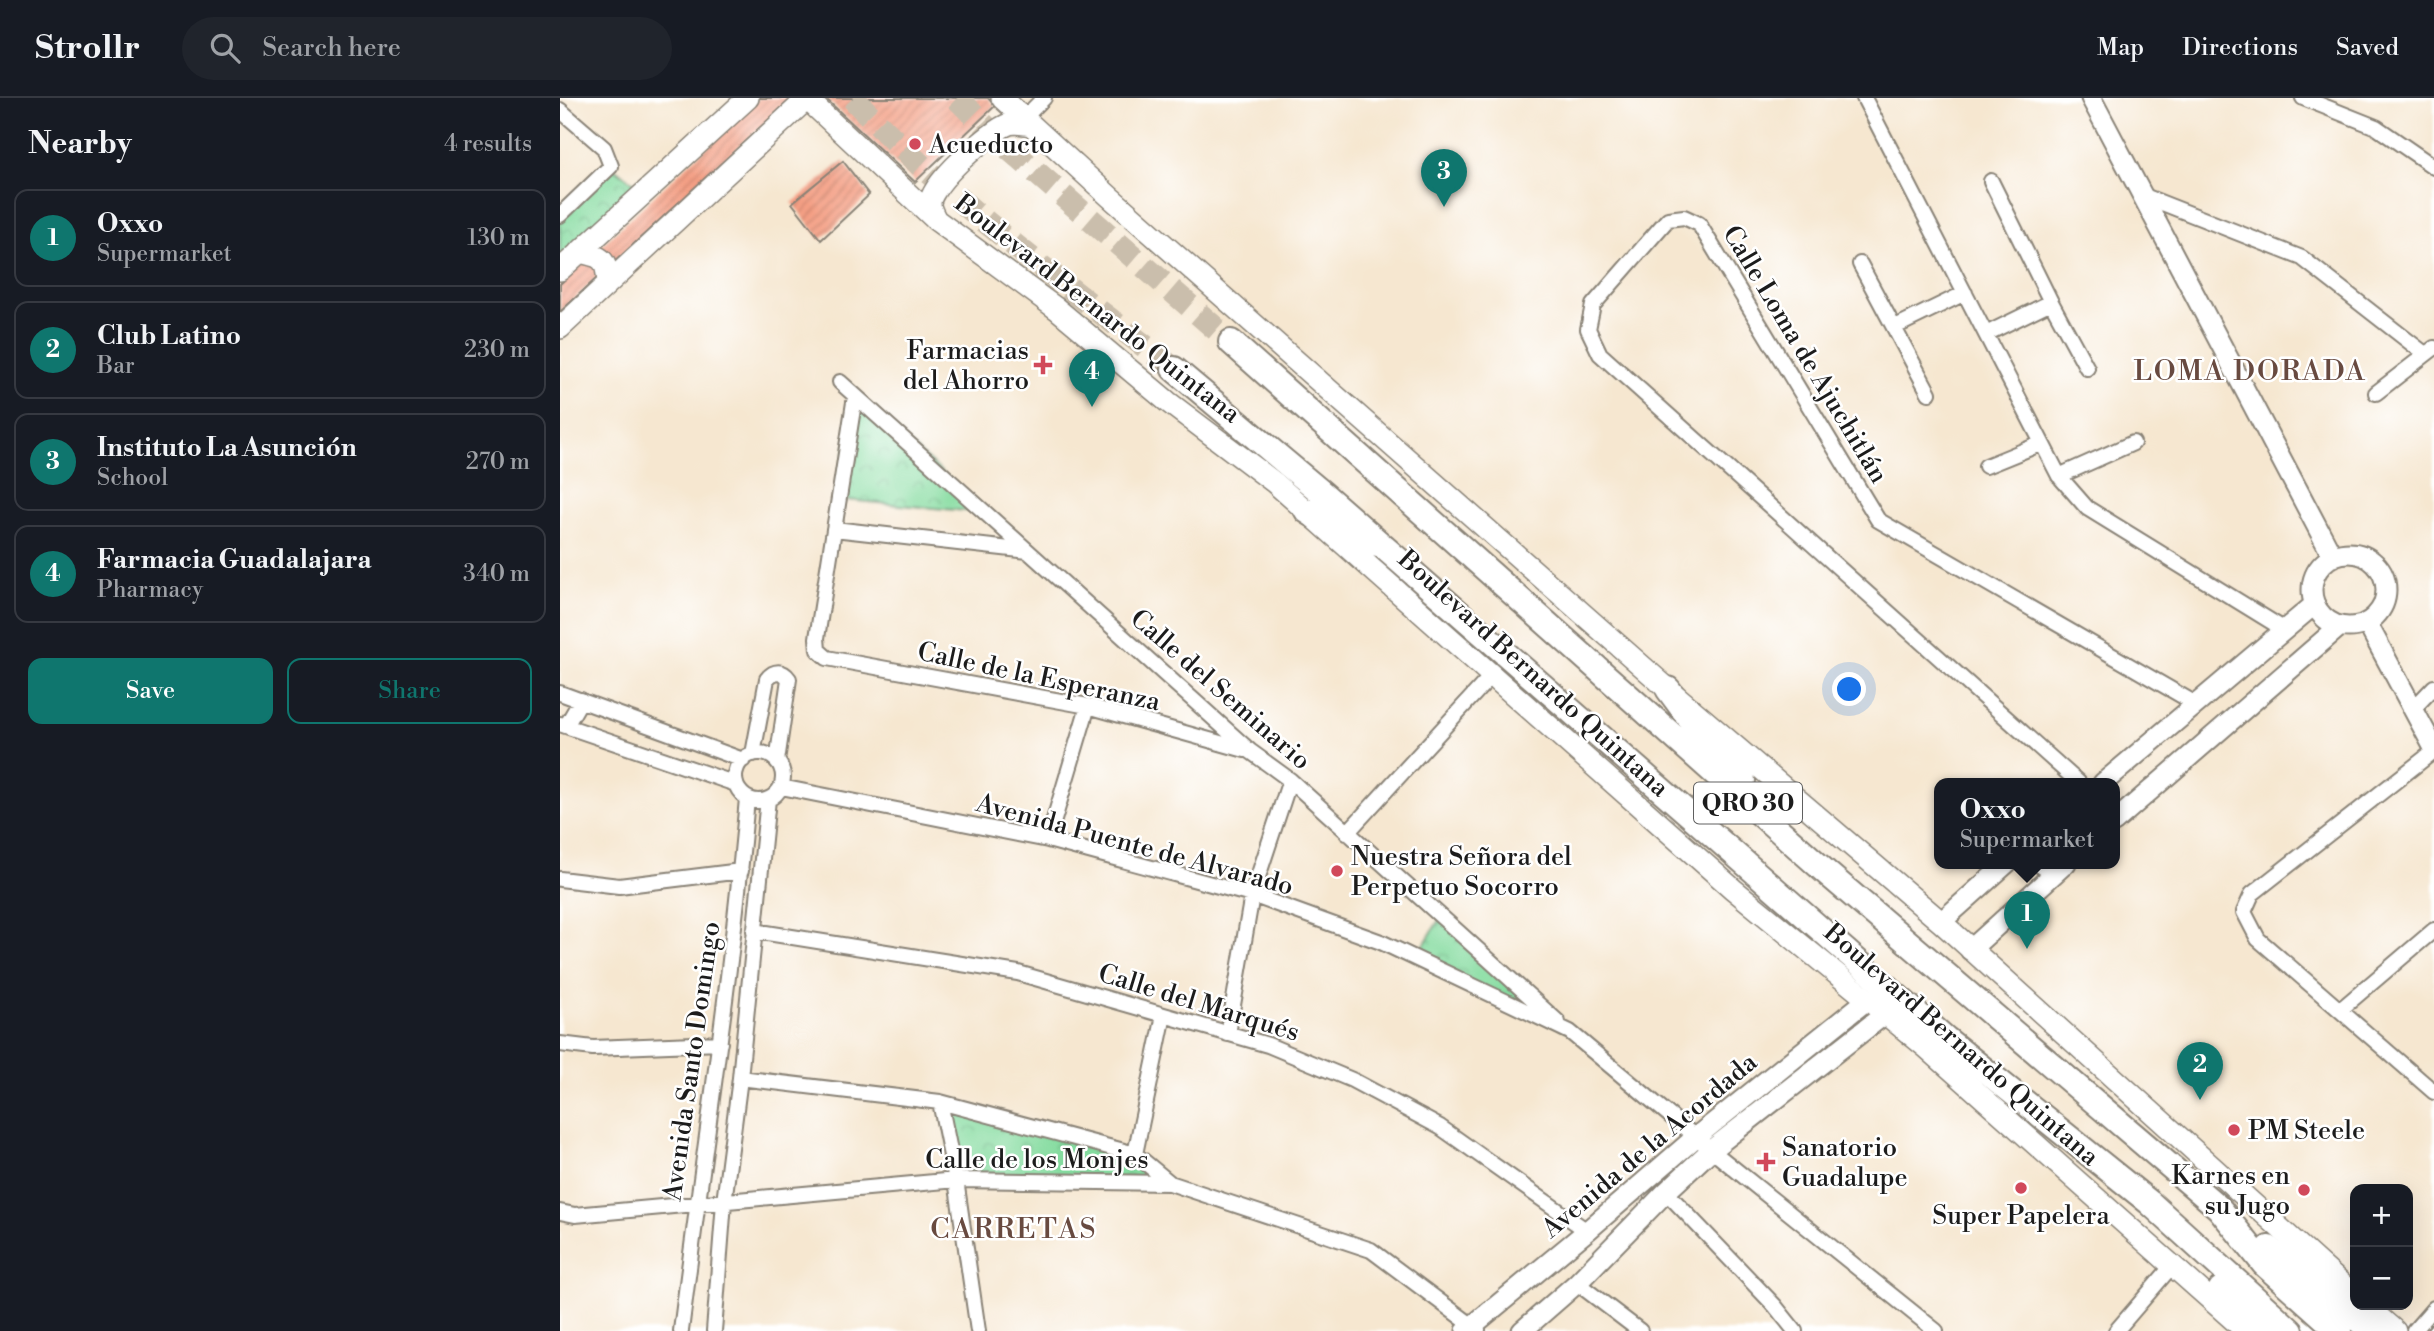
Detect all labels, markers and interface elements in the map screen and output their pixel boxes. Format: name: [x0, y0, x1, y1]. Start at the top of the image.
search box: [182, 17, 672, 80]
text: Strollr: [35, 28, 140, 69]
icon: search: [206, 29, 244, 67]
text: Search here: [262, 32, 401, 64]
text: Map: [2097, 33, 2144, 63]
text: Directions: [2182, 33, 2298, 63]
text: Saved: [2336, 33, 2399, 63]
text: Nearby: [28, 125, 132, 163]
place label: Acueducto: [928, 129, 1053, 161]
text: 4 results: [444, 130, 532, 158]
marker: Acueducto: [907, 136, 923, 152]
pin: 3: [1421, 149, 1467, 207]
street label: Boulevard Bernardo Quintana: [947, 187, 1247, 431]
text: Oxxo: [97, 208, 163, 240]
street label: Calle Loma de Ajuchitlán: [1715, 220, 1895, 489]
text: 1: [47, 224, 59, 252]
text: 130 m: [467, 224, 530, 252]
text: Supermarket: [97, 240, 232, 268]
text: Club Latino: [97, 320, 241, 352]
place label: Farmacias del Ahorro: [903, 335, 1029, 397]
text: 2: [46, 336, 60, 364]
text: 230 m: [464, 336, 530, 364]
pin: 4: [1069, 349, 1115, 407]
text: Bar: [97, 352, 135, 380]
district label: LOMA DORADA: [2133, 354, 2367, 389]
marker: Farmacias del Ahorro: [1035, 357, 1051, 373]
text: Instituto La Asunción: [97, 432, 357, 464]
text: 3: [46, 448, 60, 476]
text: 270 m: [466, 448, 530, 476]
text: School: [97, 464, 168, 492]
street label: Boulevard Bernardo Quintana: [1390, 543, 1676, 805]
text: Farmacia Guadalajara: [97, 544, 371, 576]
text: 4: [45, 560, 61, 588]
text: 340 m: [463, 560, 530, 588]
text: Pharmacy: [97, 576, 203, 604]
street label: Calle del Seminario: [1123, 603, 1317, 777]
street label: Calle de la Esperanza: [915, 636, 1164, 719]
button: Save: [28, 658, 273, 724]
button: Share: [287, 658, 532, 724]
your location: [1832, 672, 1866, 706]
popup: [1934, 778, 2120, 869]
road number: QRO 30: [1694, 782, 1802, 824]
street label: Avenida Puente de Alvarado: [972, 787, 1297, 903]
text: Oxxo: [1960, 794, 2026, 826]
text: Supermarket: [1960, 826, 2094, 854]
place label: Nuestra Señora del Perpetuo Socorro: [1351, 841, 1572, 903]
marker: Nuestra Señora del Perpetuo Socorro: [1329, 863, 1345, 879]
pin: 1: [2004, 891, 2050, 949]
street label: Boulevard Bernardo Quintana: [1817, 916, 2106, 1173]
street label: Avenida Santo Domingo: [656, 919, 727, 1204]
street label: Calle del Marqués: [1094, 957, 1303, 1049]
pin: 2: [2177, 1042, 2223, 1100]
street label: Avenida de la Acordada: [1535, 1046, 1764, 1246]
place label: PM Steele: [2248, 1115, 2365, 1147]
marker: PM Steele: [2226, 1122, 2242, 1138]
place label: Sanatorio Guadalupe: [1782, 1132, 1908, 1194]
street label: Calle de los Monjes: [925, 1144, 1149, 1176]
marker: Sanatorio Guadalupe: [1756, 1152, 1776, 1172]
place label: Karnes en su Jugo: [2171, 1160, 2290, 1222]
marker: Super Papelera: [2013, 1180, 2029, 1196]
marker: Karnes en su Jugo: [2296, 1182, 2312, 1198]
map controls: [2350, 1184, 2413, 1310]
button: +: [2350, 1184, 2413, 1247]
place label: Super Papelera: [1932, 1200, 2111, 1232]
district label: CARRETAS: [930, 1212, 1098, 1247]
button: −: [2350, 1247, 2413, 1310]

